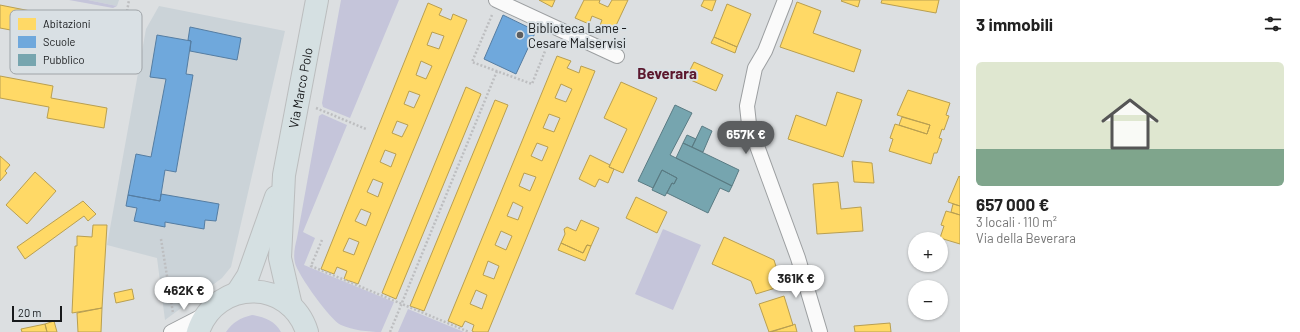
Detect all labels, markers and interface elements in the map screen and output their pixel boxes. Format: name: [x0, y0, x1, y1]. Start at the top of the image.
legend: [10, 10, 142, 74]
icon: filters: [1262, 13, 1284, 35]
text: 3 immobili: [976, 14, 1053, 34]
text: Abitazioni: [43, 17, 91, 30]
place label: Biblioteca Lame - Cesare Malservisi: [528, 20, 627, 51]
marker: Biblioteca Lame - Cesare Malservisi: [515, 30, 525, 40]
text: Scuole: [43, 35, 76, 48]
street label: Via Marco Polo: [285, 46, 316, 130]
text: Pubblico: [43, 53, 84, 66]
district label: Beverara: [637, 64, 697, 82]
icon: home: [1094, 88, 1166, 160]
pin: 657K €: [713, 121, 779, 155]
text: 657K €: [726, 126, 766, 142]
text: 657 000 €: [976, 194, 1049, 214]
text: 3 locali · 110 m²: [976, 214, 1057, 230]
text: Via della Beverara: [976, 230, 1076, 246]
map controls: [908, 232, 948, 320]
button: +: [908, 232, 948, 272]
pin: 361K €: [763, 265, 829, 299]
text: 361K €: [777, 270, 815, 286]
pin: 462K €: [151, 277, 217, 311]
button: −: [908, 280, 948, 320]
text: 462K €: [163, 282, 205, 298]
scale bar: [12, 304, 62, 323]
text: 20 m: [18, 306, 41, 319]

